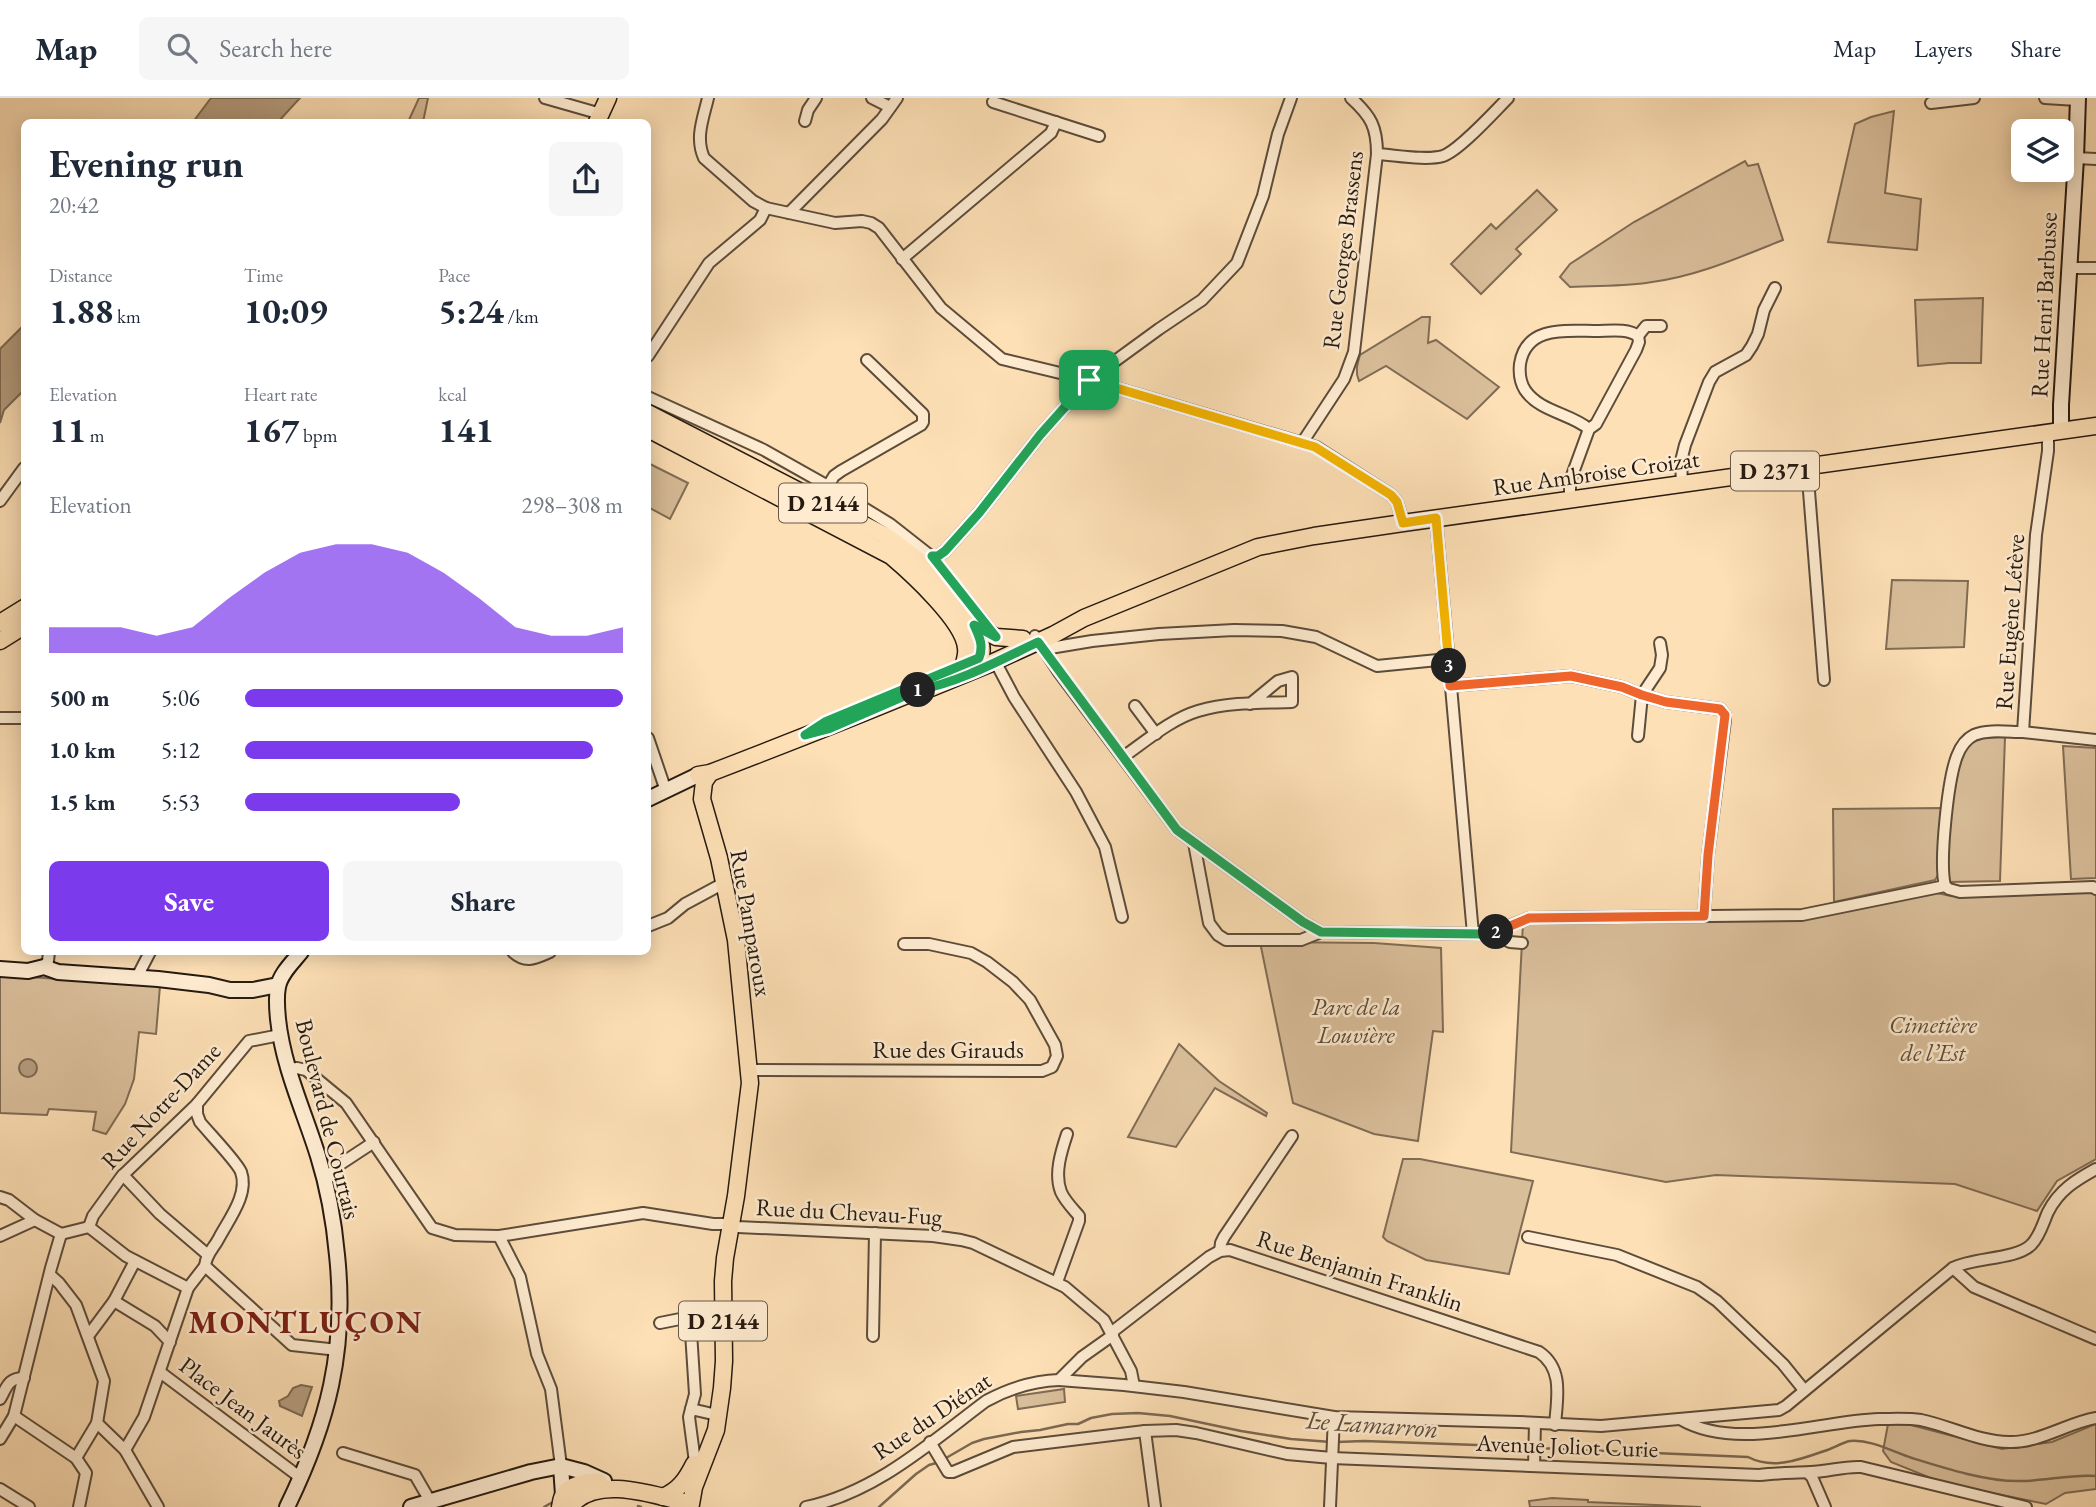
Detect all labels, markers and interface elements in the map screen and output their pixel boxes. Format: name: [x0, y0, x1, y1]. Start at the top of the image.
search box: [139, 17, 629, 80]
text: Map: [35, 27, 97, 70]
icon: search: [163, 29, 201, 67]
text: Search here: [219, 31, 332, 65]
text: Map: [1833, 33, 1876, 64]
text: Layers: [1914, 33, 1973, 64]
text: Share: [2011, 33, 2061, 64]
map controls: [2011, 119, 2074, 182]
button: layers: [2011, 119, 2074, 182]
text: Evening run: [49, 139, 244, 188]
button: share: [549, 142, 623, 216]
street label: Rue Georges Brassens: [1315, 149, 1370, 351]
text: 20:42: [49, 190, 99, 220]
street label: Rue Henri Barbusse: [2023, 211, 2064, 398]
text: Distance: [49, 263, 112, 288]
text: Time: [244, 263, 283, 288]
text: Pace: [438, 263, 470, 288]
text: 1.88: [49, 288, 113, 333]
text: 10:09: [244, 288, 328, 333]
text: 5:24: [438, 288, 504, 333]
text: km: [113, 304, 141, 329]
text: /km: [504, 304, 539, 329]
pin: [1059, 350, 1119, 410]
icon: arrive: [1070, 361, 1108, 399]
text: Elevation: [49, 382, 117, 407]
text: Heart rate: [244, 382, 317, 407]
text: kcal: [438, 382, 467, 407]
text: 11: [49, 407, 86, 452]
text: 167: [244, 407, 299, 452]
text: 141: [438, 407, 494, 452]
text: m: [86, 423, 105, 448]
text: bpm: [299, 423, 337, 448]
street label: Rue Ambroise Croizat: [1491, 443, 1702, 502]
road number: D 2371: [1731, 452, 1819, 490]
road number: D 2144: [779, 484, 867, 522]
text: Elevation: [49, 490, 132, 520]
text: 298–308 m: [522, 490, 623, 520]
street label: Rue Eugène Létève: [1988, 533, 2031, 711]
pin: 3: [1432, 648, 1466, 684]
text: 3: [1443, 653, 1454, 678]
pin: 1: [900, 672, 936, 708]
text: 1: [912, 677, 923, 702]
text: 500 m: [49, 683, 110, 713]
text: 5:06: [161, 683, 200, 713]
text: 1.0 km: [49, 735, 116, 765]
text: 5:12: [161, 735, 200, 765]
text: 1.5 km: [49, 787, 116, 817]
text: 5:53: [161, 787, 200, 817]
street label: Rue Pamparoux: [723, 847, 780, 999]
button: Save: [49, 861, 329, 941]
button: Share: [343, 861, 623, 941]
pin: 2: [1478, 914, 1514, 950]
text: 2: [1490, 919, 1501, 944]
park label: Parc de la Louvière: [1311, 991, 1401, 1050]
park label: Cimetière de l’Est: [1889, 1009, 1978, 1068]
street label: Boulevard de Courtais: [289, 1016, 368, 1222]
street label: Rue des Girauds: [872, 1034, 1024, 1065]
street label: Rue Notre-Dame: [94, 1036, 227, 1175]
street label: Rue du Chevau-Fug: [755, 1191, 944, 1232]
street label: Rue Benjamin Franklin: [1253, 1223, 1468, 1319]
district label: MONTLUÇON: [188, 1301, 424, 1343]
road number: D 2144: [679, 1302, 767, 1340]
street label: Place Jean Jaurès: [173, 1349, 313, 1466]
street label: Rue du Diénat: [866, 1364, 997, 1467]
water label: Le Lamarron: [1304, 1402, 1439, 1446]
street label: Avenue Joliot Curie: [1474, 1427, 1659, 1464]

